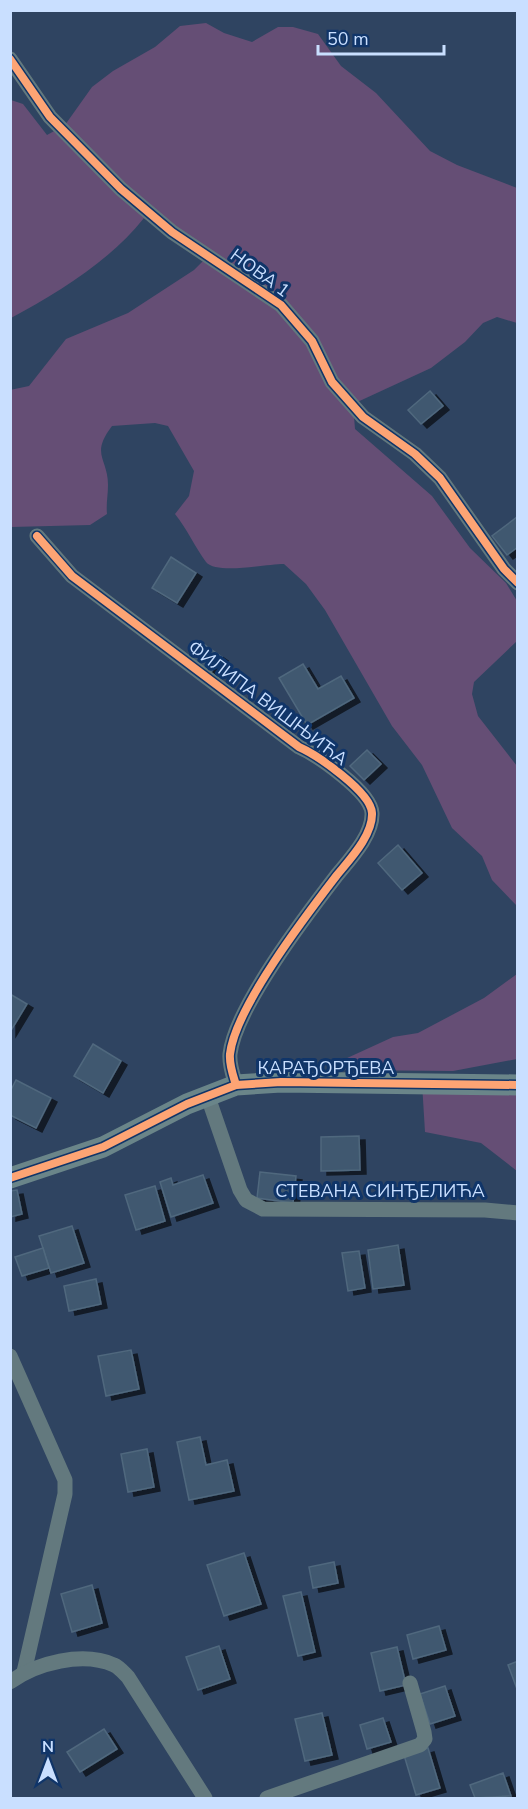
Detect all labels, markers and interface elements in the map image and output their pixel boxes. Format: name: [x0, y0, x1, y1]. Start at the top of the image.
scale bar: [318, 18, 444, 56]
text: 50 m: [327, 27, 369, 51]
street label: НОВА 1: [225, 243, 295, 303]
street label: ФИЛИПА ВИШЊИЋА: [183, 635, 353, 771]
street label: КАРАЂОРЂЕВА: [258, 1056, 394, 1080]
street label: СТЕВАНА СИНЂЕЛИЋА: [275, 1179, 485, 1203]
north arrow: [18, 1731, 78, 1791]
text: N: [42, 1736, 54, 1758]

